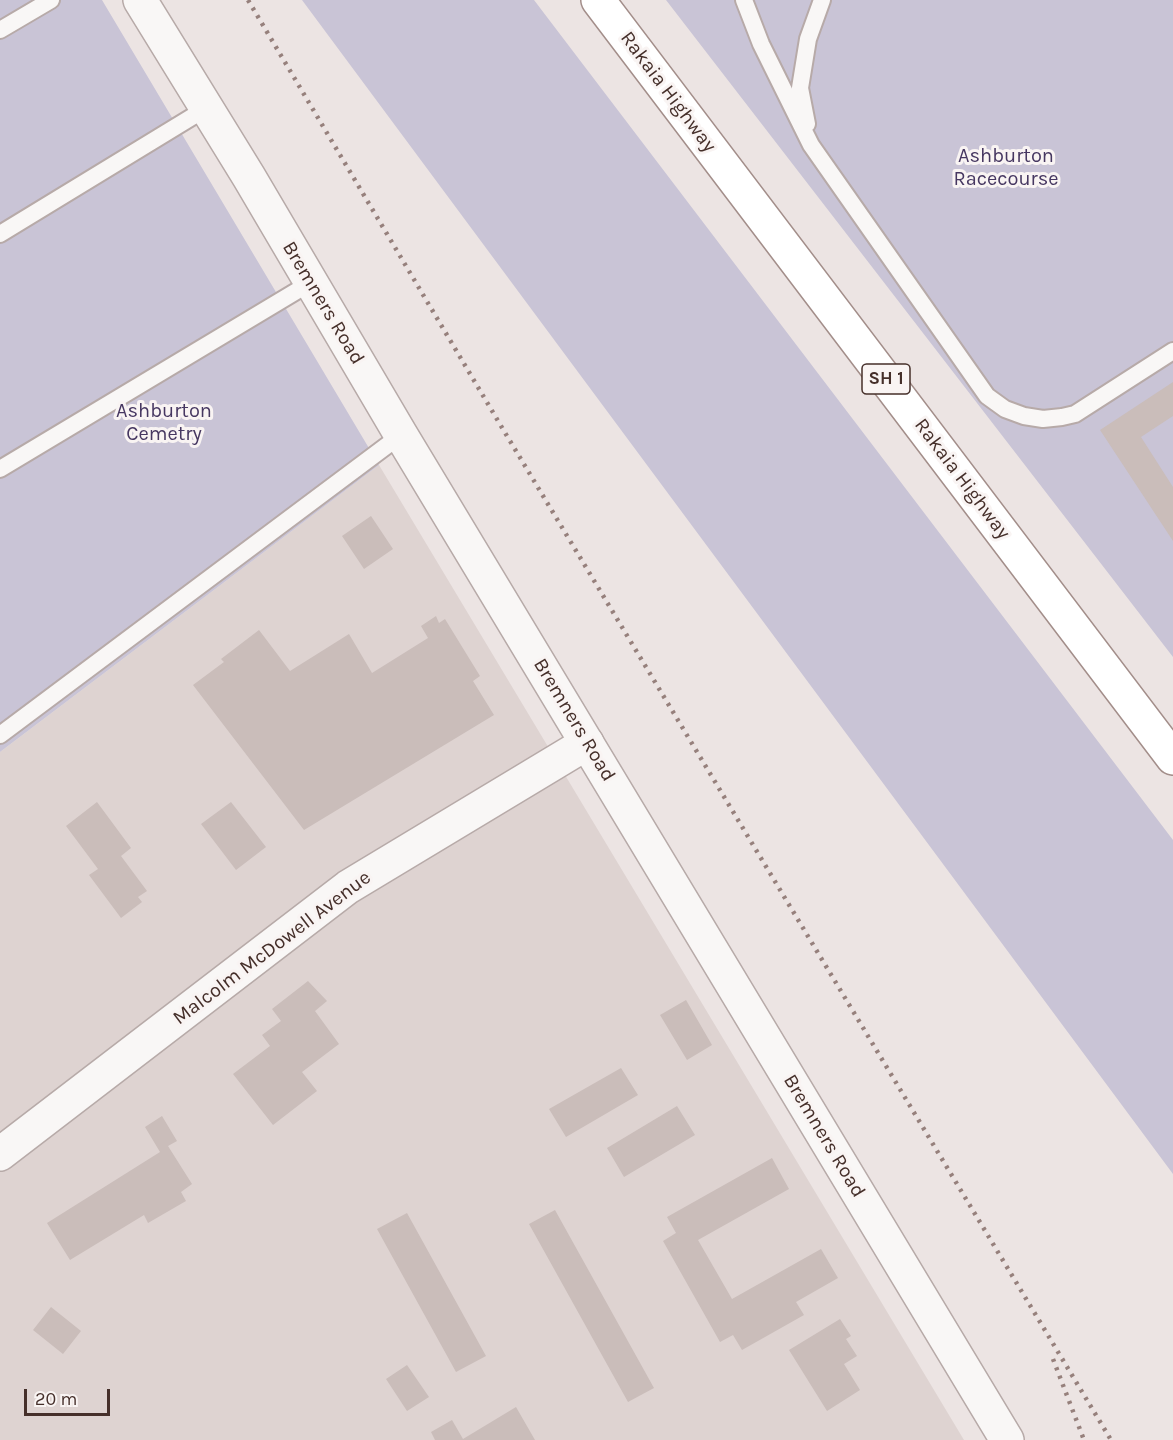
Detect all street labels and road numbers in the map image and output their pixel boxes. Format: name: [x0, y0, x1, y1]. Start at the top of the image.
street label: Rakaia Highway: [615, 27, 721, 157]
street label: Bremners Road: [277, 237, 369, 369]
road number: SH 1: [862, 364, 910, 394]
street label: Rakaia Highway: [909, 414, 1015, 544]
street label: Bremners Road: [528, 654, 620, 786]
street label: Malcolm McDowell Avenue: [168, 866, 376, 1030]
street label: Bremners Road: [778, 1070, 870, 1202]

